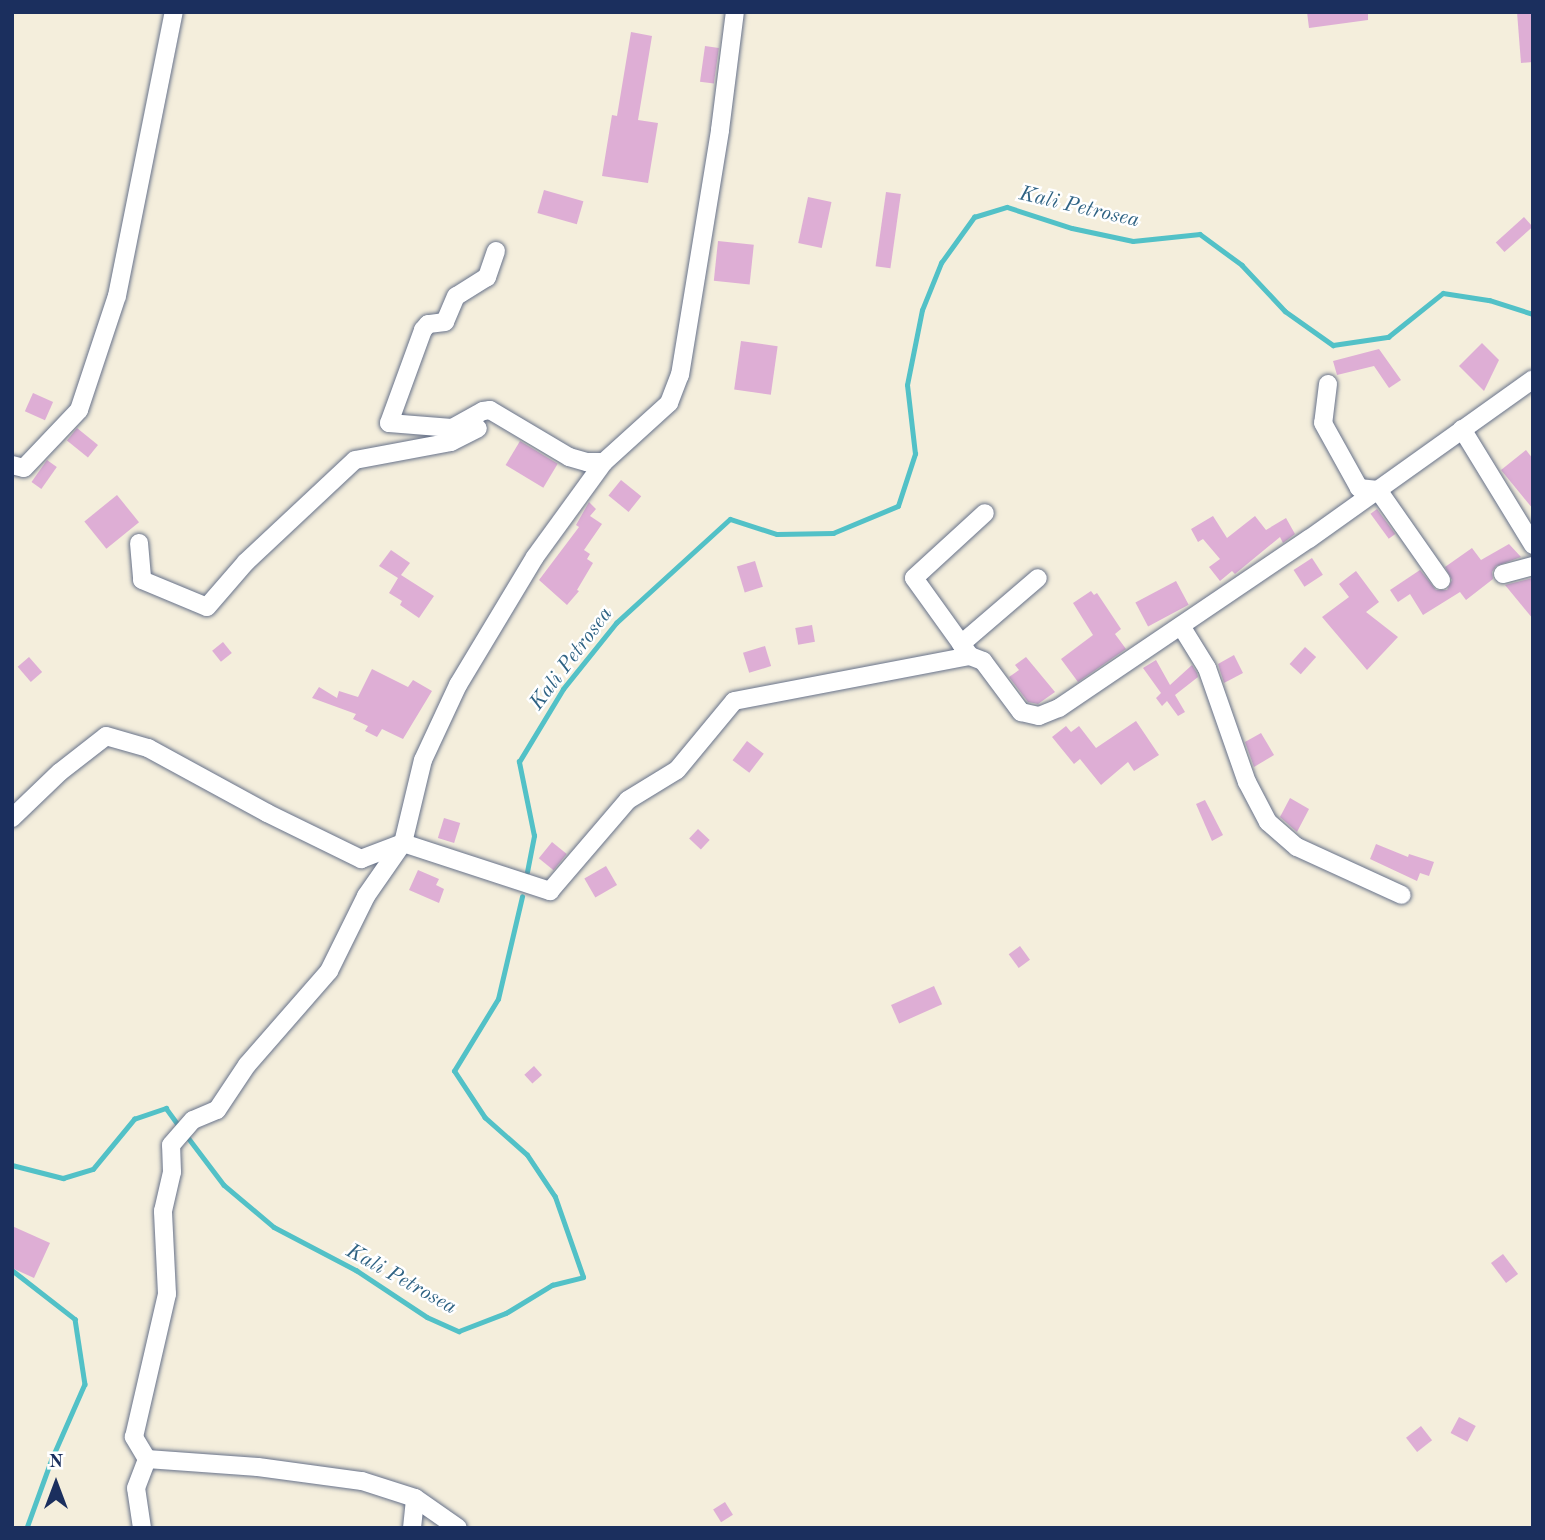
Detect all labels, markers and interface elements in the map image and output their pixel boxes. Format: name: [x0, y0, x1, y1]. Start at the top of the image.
water label: Kali Petrosea: [1016, 182, 1142, 234]
water label: Kali Petrosea: [525, 602, 619, 716]
water label: Kali Petrosea: [341, 1239, 461, 1321]
north arrow: [21, 1449, 91, 1519]
text: N: [49, 1453, 63, 1472]

